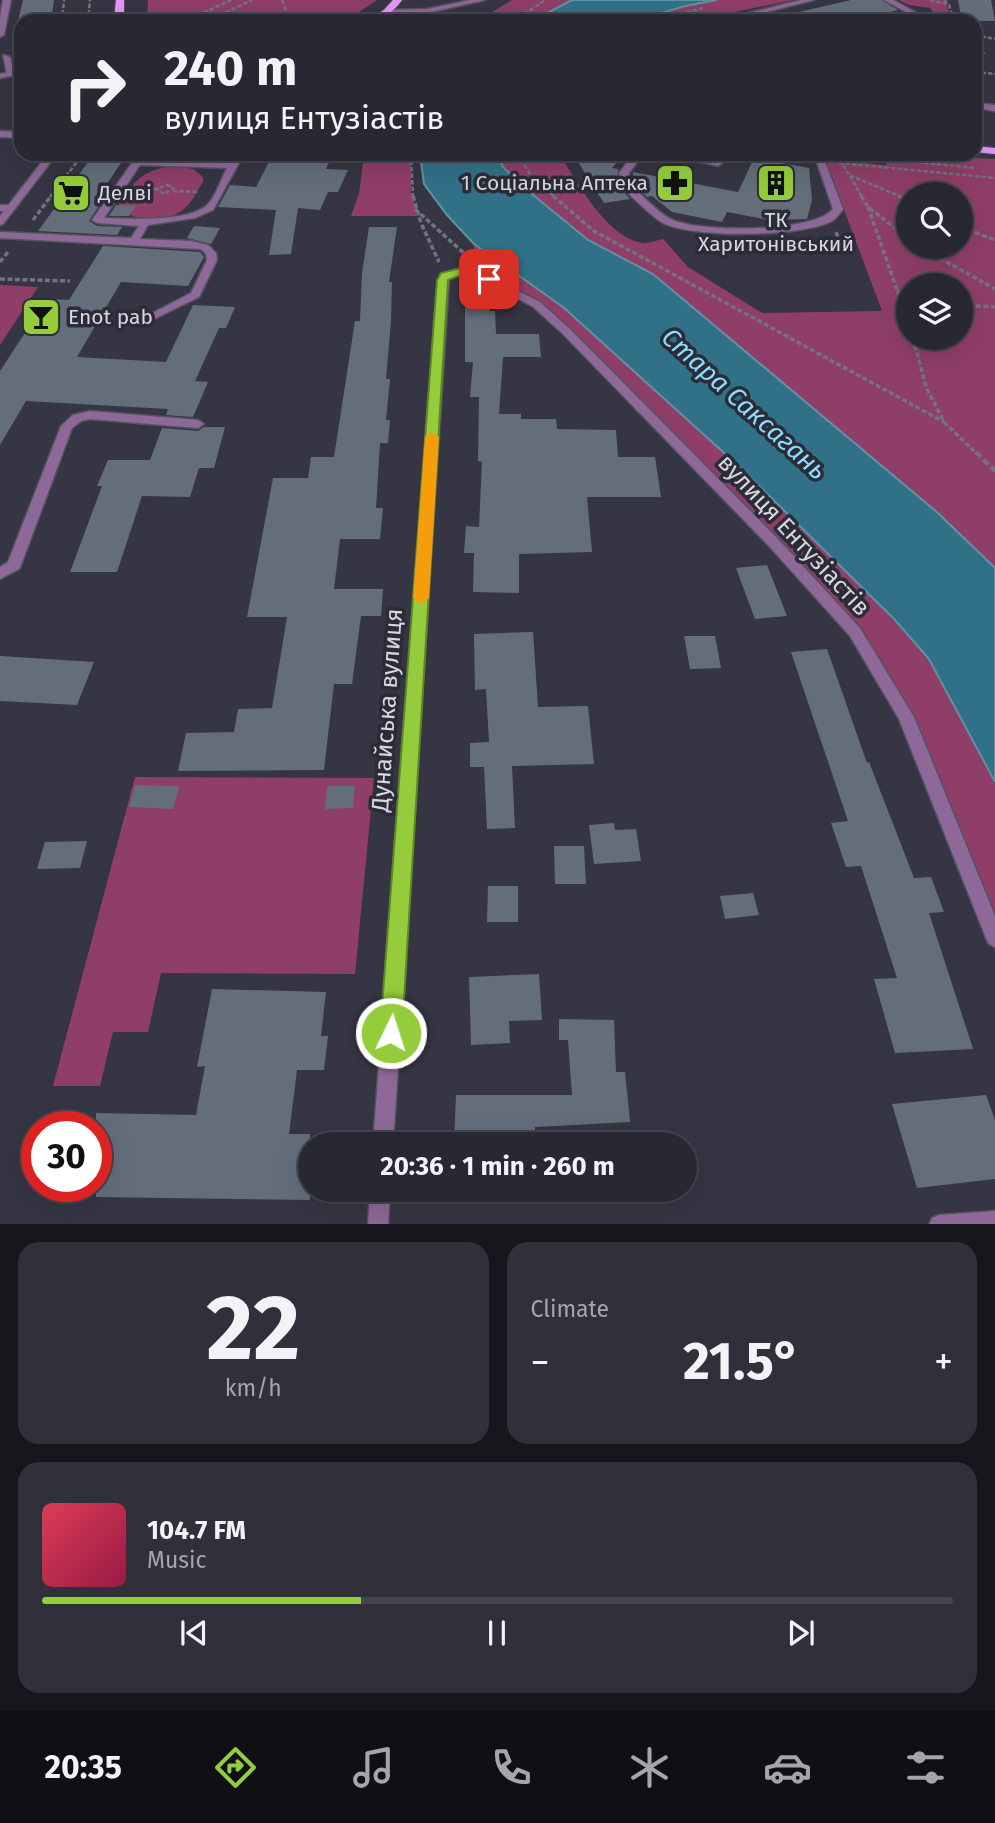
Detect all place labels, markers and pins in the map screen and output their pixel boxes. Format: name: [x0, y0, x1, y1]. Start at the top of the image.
pharmacy icon: 1 Соціальна Аптека: [654, 162, 696, 204]
building icon: ТК Харитонівський: [755, 162, 797, 204]
place label: 1 Соціальна Аптека: [461, 170, 648, 196]
supermarket icon: Делві: [50, 172, 92, 214]
place label: Делві: [97, 180, 152, 206]
place label: ТК Харитонівський: [698, 207, 854, 257]
pin: [459, 249, 519, 309]
bar icon: Enot pab: [20, 296, 62, 338]
place label: Enot pab: [68, 304, 153, 330]

